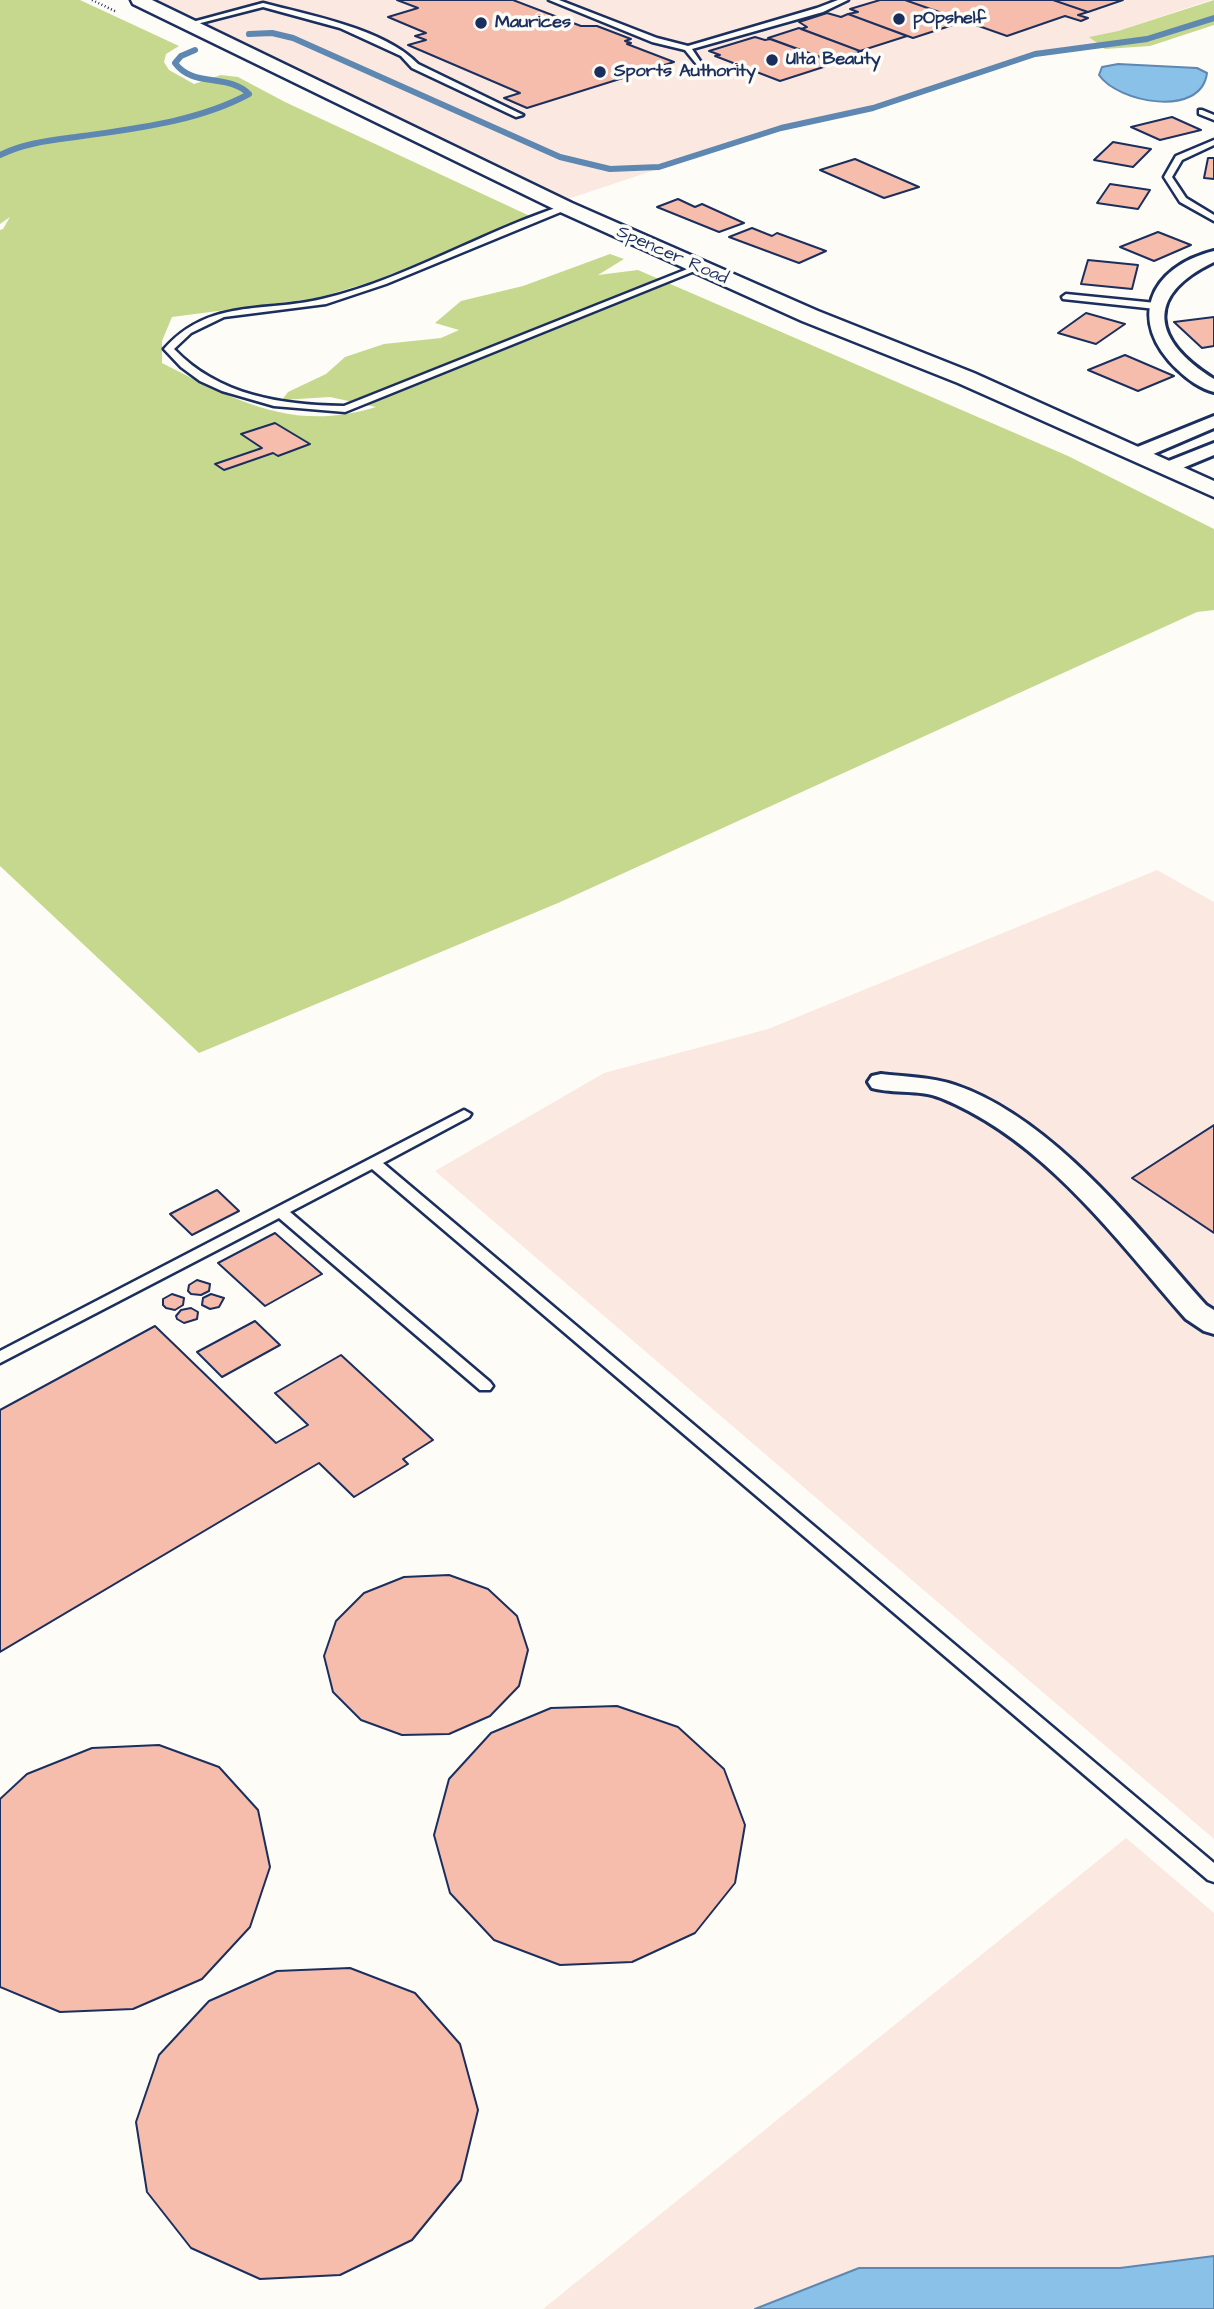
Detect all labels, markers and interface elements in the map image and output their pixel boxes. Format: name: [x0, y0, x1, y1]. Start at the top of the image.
place label: pOpshelf: [913, 8, 986, 30]
marker: pOpshelf: [891, 11, 907, 27]
place label: Maurices: [495, 12, 571, 34]
marker: Maurices: [473, 15, 489, 31]
place label: Ulta Beauty: [786, 49, 881, 71]
marker: Ulta Beauty: [764, 52, 780, 68]
place label: Sports Authority: [614, 61, 756, 83]
marker: Sports Authority: [592, 64, 608, 80]
street label: Spencer Road: [613, 222, 731, 290]

